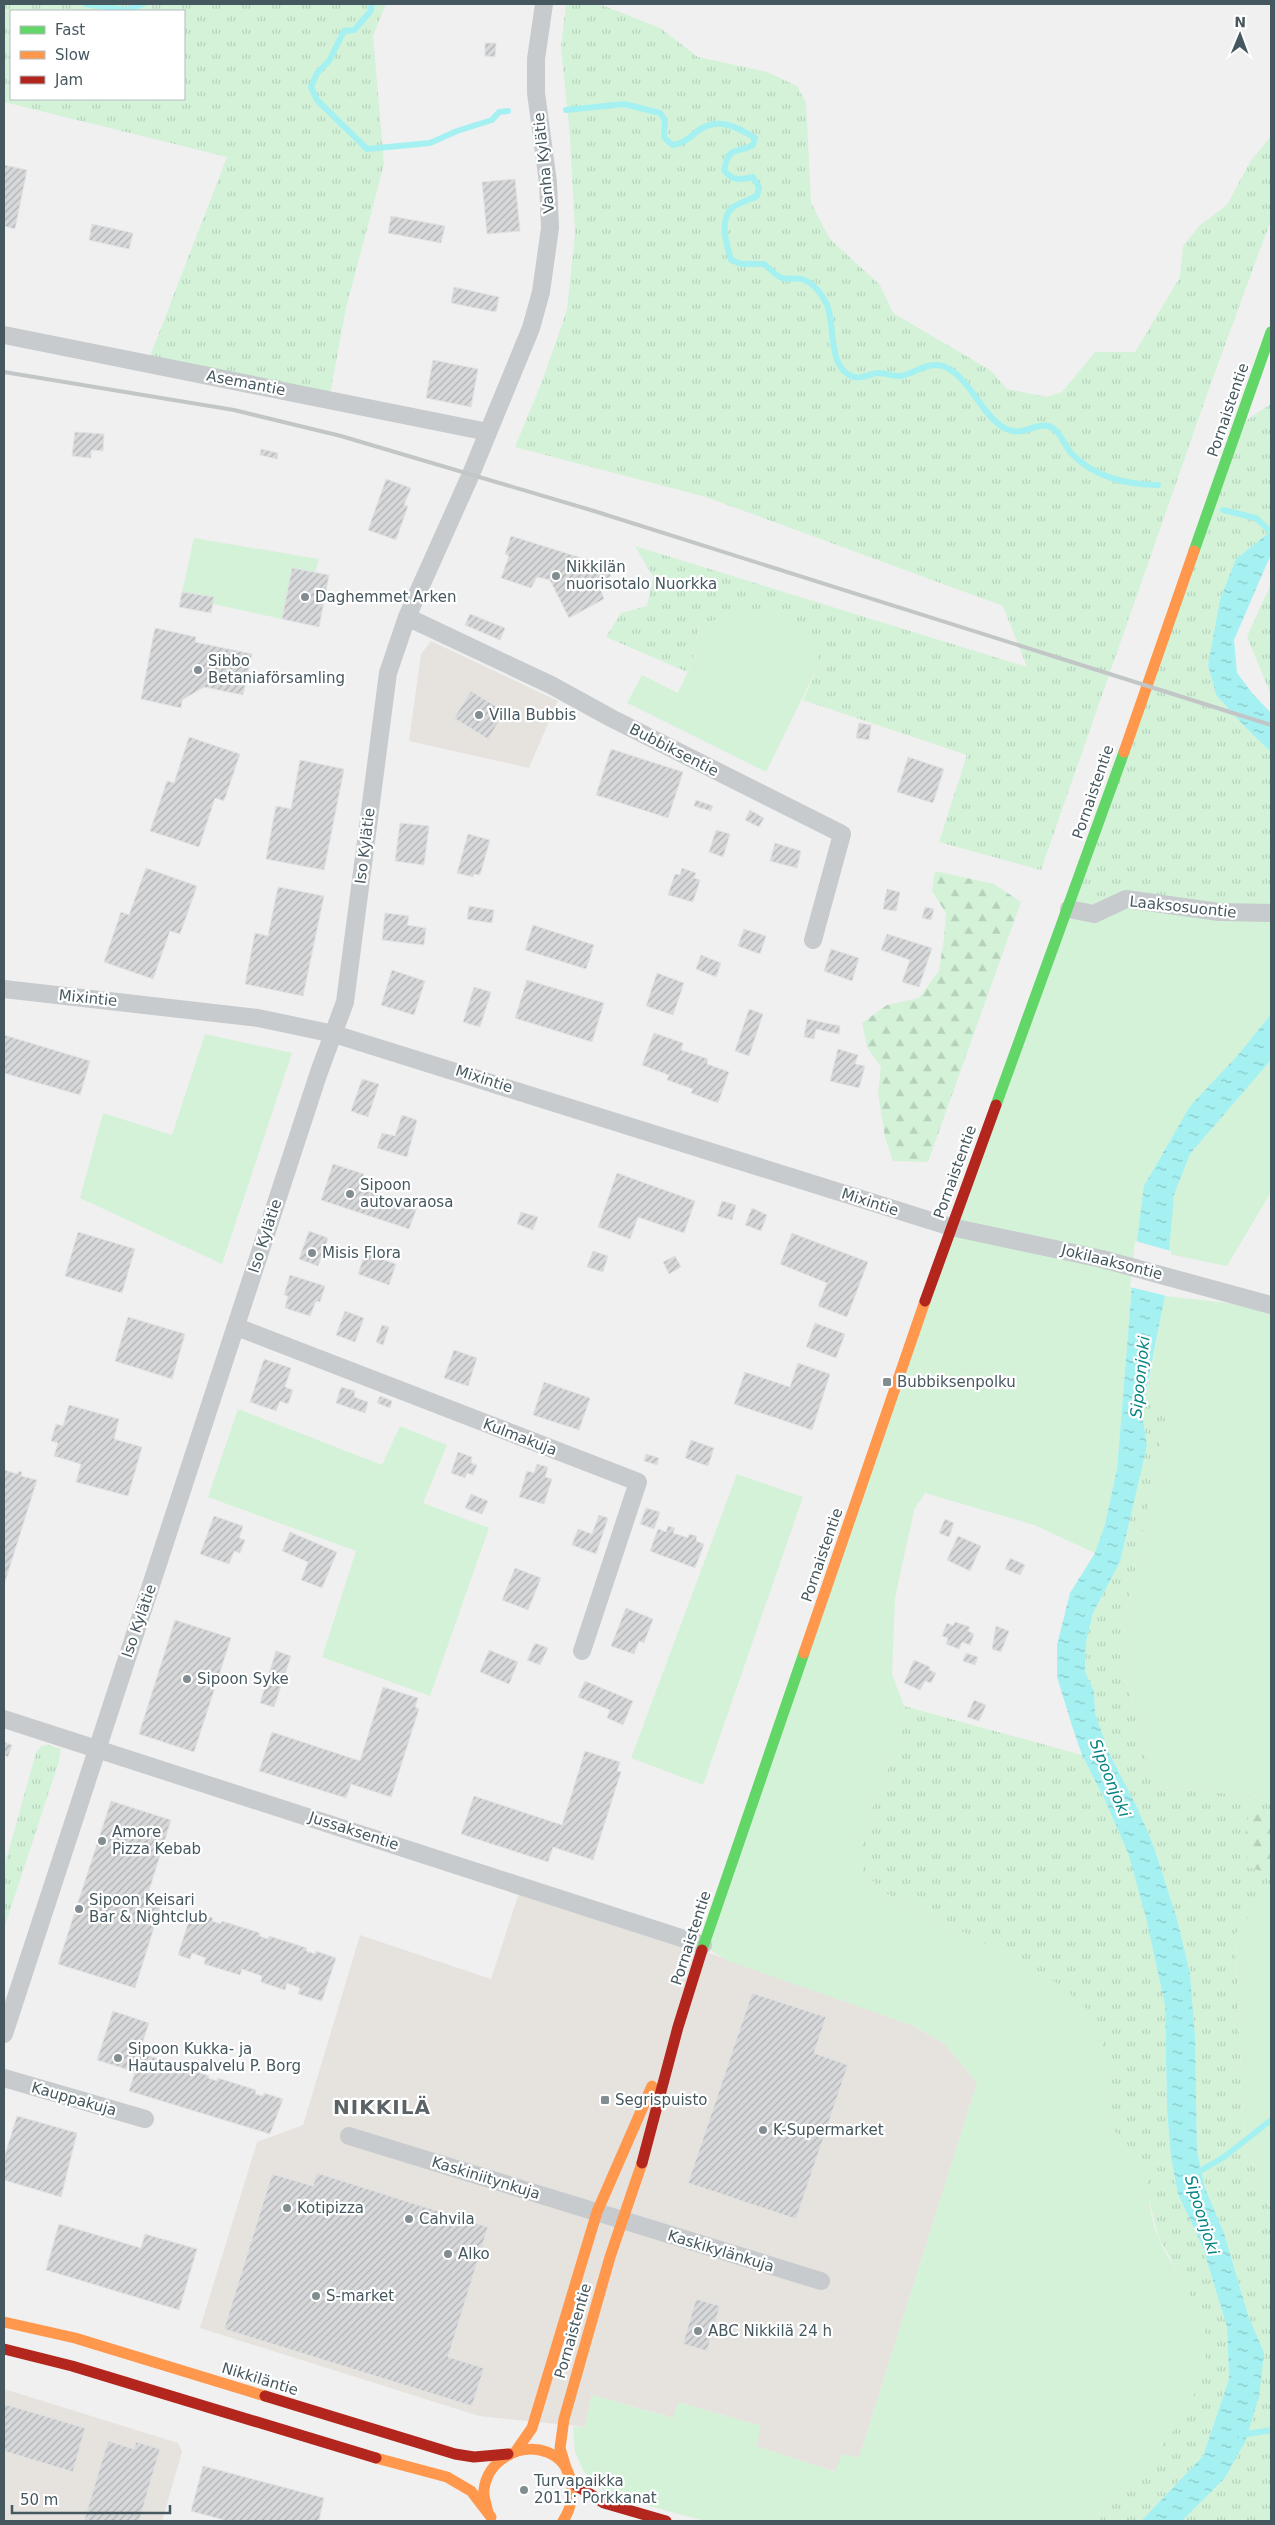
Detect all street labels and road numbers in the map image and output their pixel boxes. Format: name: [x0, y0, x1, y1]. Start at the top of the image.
street label: Vanha Kylätie: [530, 112, 558, 214]
street label: Pornaistentie: [1204, 361, 1252, 459]
street label: Asemantie: [205, 367, 287, 399]
street label: Bubbiksentie: [626, 720, 722, 780]
street label: Pornaistentie: [1069, 743, 1117, 841]
street label: Iso Kylätie: [351, 807, 379, 885]
street label: Laaksosuontie: [1129, 892, 1237, 922]
street label: Mixintie: [58, 986, 118, 1010]
street label: Mixintie: [453, 1061, 515, 1097]
street label: Pornaistentie: [930, 1123, 980, 1221]
street label: Mixintie: [839, 1184, 901, 1220]
street label: Iso Kylätie: [245, 1197, 285, 1275]
street label: Jokilaaksontie: [1059, 1241, 1164, 1283]
street label: Kulmakuja: [481, 1415, 559, 1459]
street label: Pornaistentie: [798, 1506, 846, 1604]
street label: Iso Kylätie: [118, 1582, 160, 1660]
street label: Jussaksentie: [306, 1808, 401, 1854]
street label: Pornaistentie: [667, 1889, 715, 1987]
street label: Kauppakuja: [29, 2078, 119, 2120]
street label: Kaskiniitynkuja: [430, 2153, 542, 2203]
street label: Kaskikylänkuja: [666, 2226, 776, 2276]
street label: Pornaistentie: [551, 2281, 595, 2381]
street label: Nikkiläntie: [220, 2359, 300, 2399]

